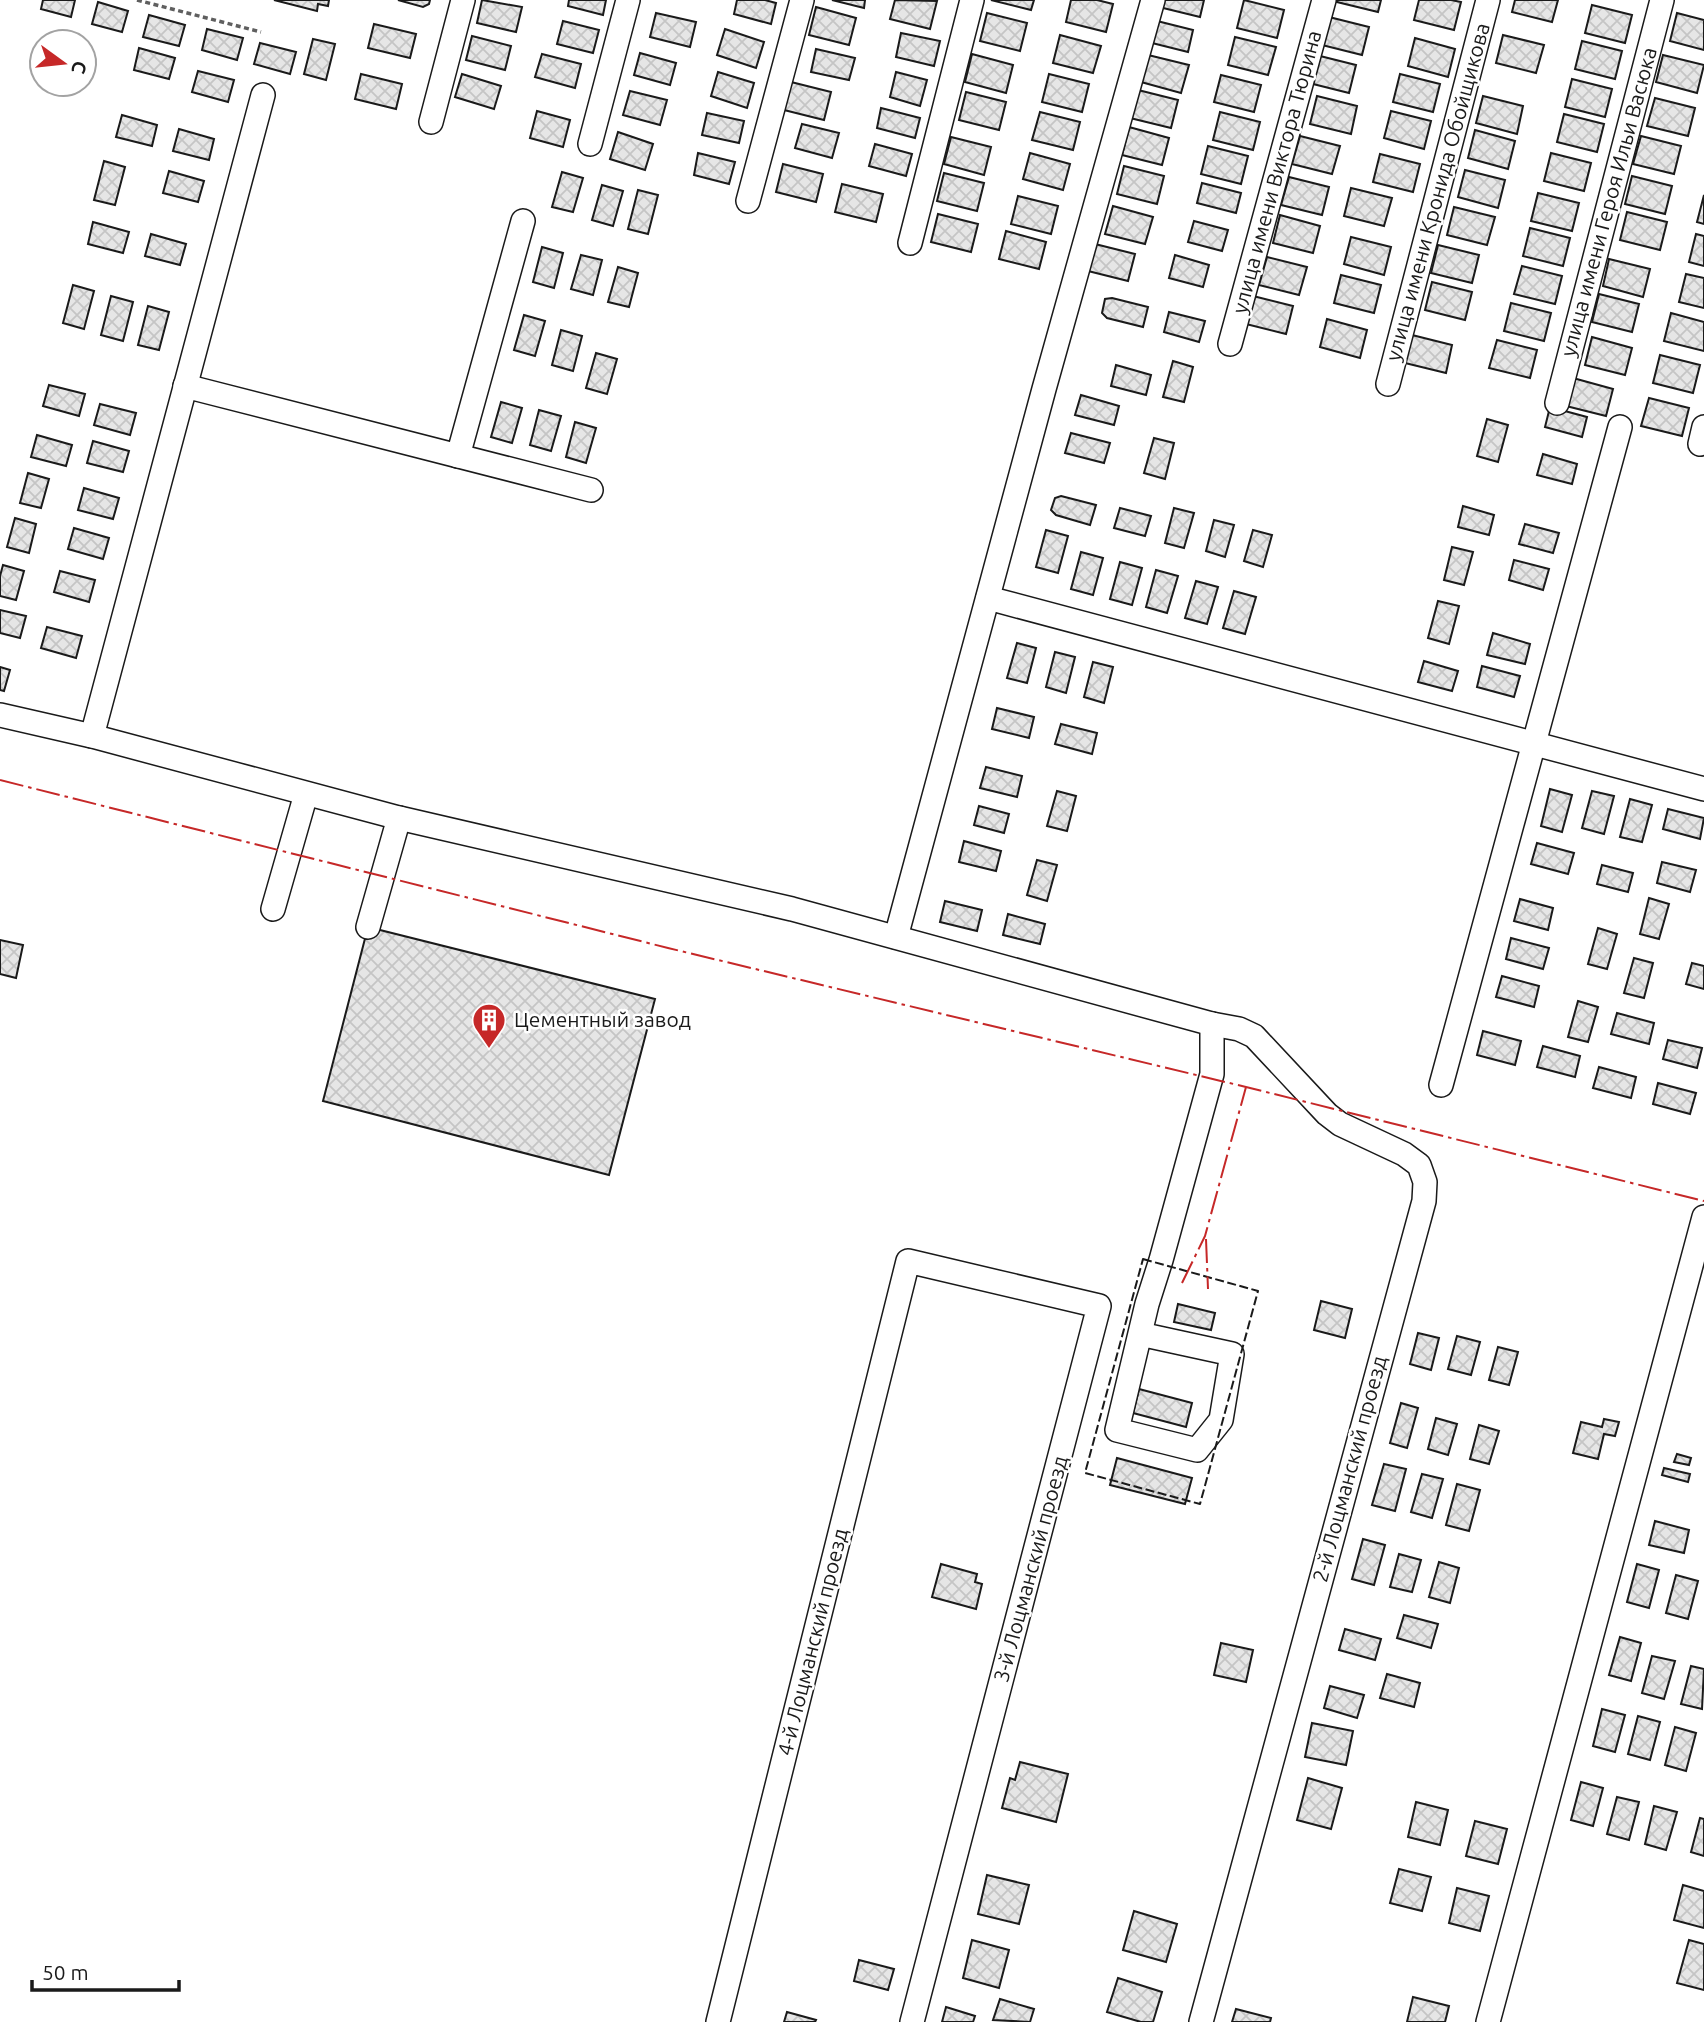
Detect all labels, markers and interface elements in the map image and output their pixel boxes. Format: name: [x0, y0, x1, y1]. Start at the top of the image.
street label: улица имени Кронида Обойщикова: [1380, 20, 1494, 363]
north arrow: [28, 28, 98, 98]
street label: улица имени Виктора Тюрина: [1227, 28, 1325, 316]
street label: улица имени Героя Ильи Васюка: [1555, 44, 1661, 359]
text: С: [67, 59, 92, 76]
building icon: Цементный завод: [470, 1001, 508, 1050]
place label: Цементный завод: [514, 1007, 691, 1031]
street label: 2-й Лоцманский проезд: [1307, 1353, 1391, 1585]
street label: 3-й Лоцманский проезд: [988, 1453, 1072, 1685]
street label: 4-й Лоцманский проезд: [772, 1526, 852, 1758]
scale bar: [32, 1948, 178, 1992]
text: 50 m: [42, 1960, 89, 1984]

